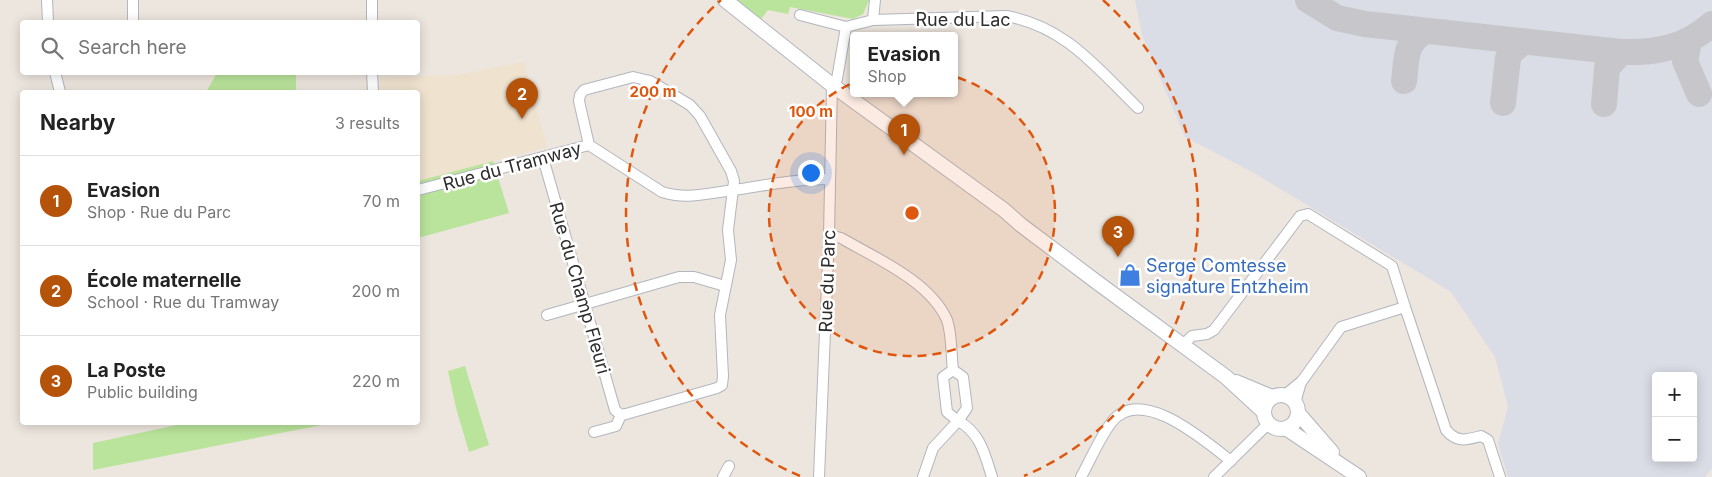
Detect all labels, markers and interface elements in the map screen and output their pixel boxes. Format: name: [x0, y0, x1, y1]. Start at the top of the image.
street label: Rue du Lac: [915, 9, 1011, 30]
search box: [20, 20, 420, 75]
popup: [850, 32, 958, 97]
icon: search: [38, 34, 66, 62]
text: Search here: [78, 36, 187, 59]
text: Evasion: [867, 43, 941, 66]
text: Shop: [867, 66, 907, 86]
pin: 2: [506, 78, 538, 119]
text: 200 m: [630, 82, 676, 101]
text: 100 m: [789, 102, 833, 121]
text: Nearby: [40, 110, 115, 135]
text: 3 results: [335, 113, 400, 133]
pin: 1: [888, 114, 920, 155]
street label: Rue du Tramway: [440, 137, 584, 195]
your location: [798, 160, 824, 186]
text: Evasion: [87, 179, 160, 202]
text: 1: [53, 191, 59, 211]
text: 70 m: [363, 191, 400, 211]
street label: Rue du Champ Fleuri: [545, 200, 615, 376]
text: Shop · Rue du Parc: [87, 202, 231, 222]
centre of rings: [903, 204, 921, 222]
pin: 3: [1102, 216, 1134, 257]
street label: Rue du Parc: [815, 229, 839, 333]
place label: Serge Comtesse signature Entzheim: [1146, 255, 1309, 297]
shop icon: Serge Comtesse signature Entzheim: [1117, 262, 1143, 288]
text: École maternelle: [87, 269, 241, 292]
text: 2: [51, 281, 61, 301]
text: 200 m: [352, 281, 400, 301]
text: School · Rue du Tramway: [87, 292, 279, 312]
text: La Poste: [87, 359, 166, 382]
text: 3: [51, 371, 61, 391]
text: 220 m: [352, 371, 400, 391]
map controls: [1652, 372, 1697, 462]
button: +: [1652, 372, 1697, 417]
text: Public building: [87, 382, 198, 402]
button: −: [1652, 417, 1697, 462]

